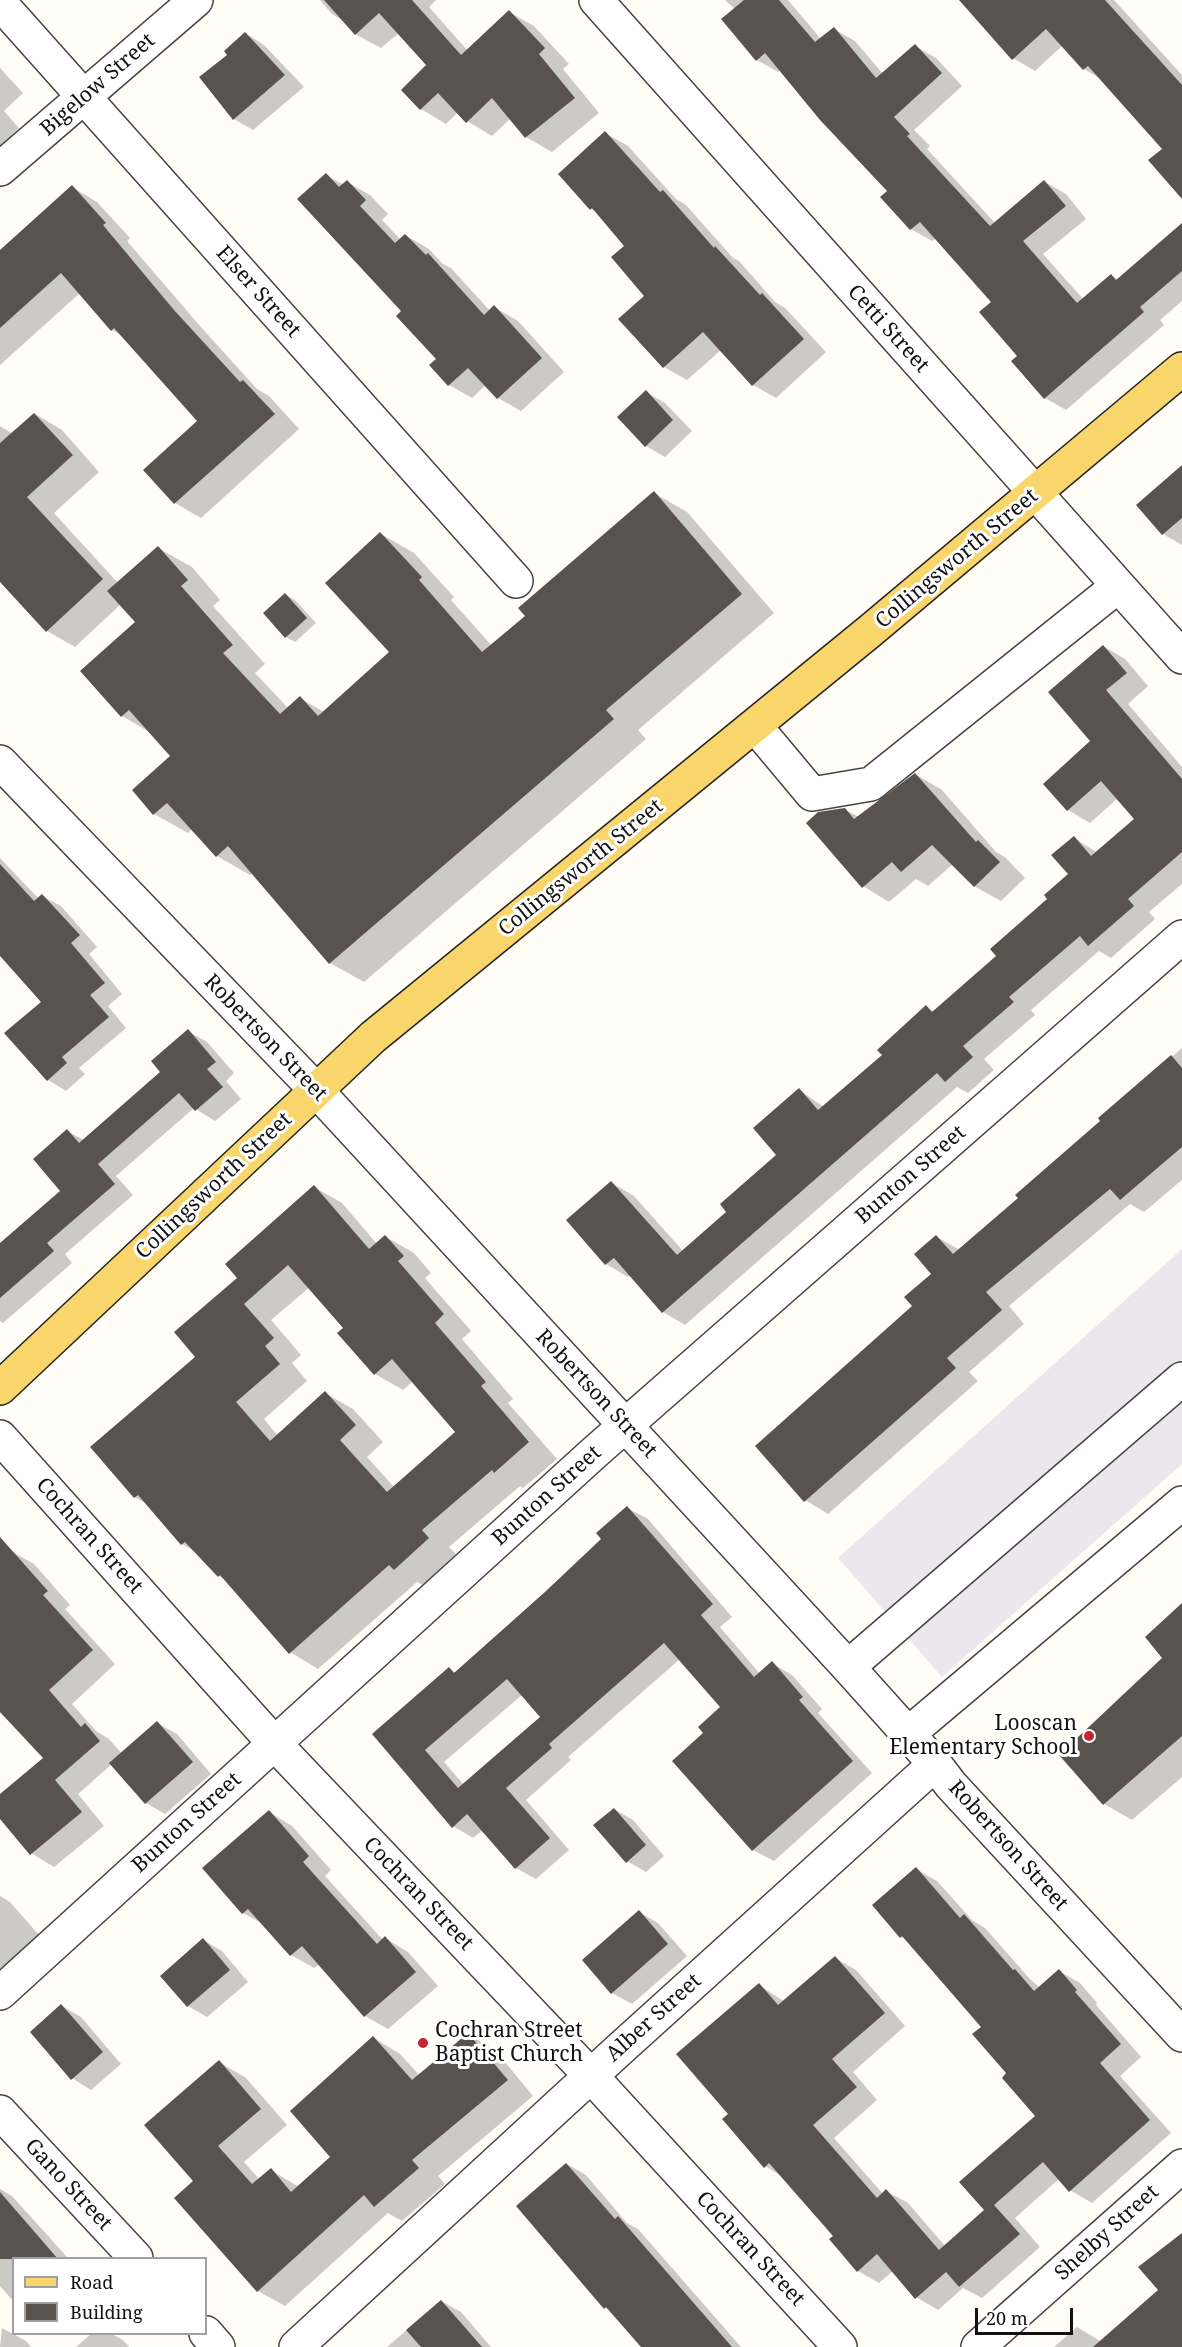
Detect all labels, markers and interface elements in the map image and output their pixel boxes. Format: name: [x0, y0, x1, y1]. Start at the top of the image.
street label: Bigelow Street: [35, 28, 161, 142]
street label: Elser Street: [210, 241, 306, 343]
street label: Cetti Street: [842, 280, 934, 378]
street label: Collingsworth Street: [871, 484, 1043, 634]
street label: Collingsworth Street: [494, 794, 668, 942]
street label: Robertson Street: [198, 969, 332, 1107]
street label: Collingsworth Street: [131, 1107, 297, 1265]
street label: Bunton Street: [851, 1120, 971, 1230]
street label: Robertson Street: [530, 1325, 662, 1463]
street label: Bunton Street: [487, 1441, 607, 1551]
street label: Cochran Street: [30, 1473, 148, 1599]
place label: Looscan Elementary School: [889, 1711, 1077, 1761]
marker: Looscan Elementary School: [1082, 1729, 1096, 1743]
street label: Bunton Street: [127, 1768, 247, 1878]
street label: Robertson Street: [943, 1776, 1073, 1916]
street label: Cochran Street: [358, 1832, 478, 1956]
street label: Alber Street: [601, 1969, 707, 2067]
place label: Cochran Street Baptist Church: [435, 2018, 583, 2068]
marker: Cochran Street Baptist Church: [416, 2036, 430, 2050]
street label: Gano Street: [19, 2134, 117, 2236]
street label: Shelby Street: [1050, 2180, 1164, 2286]
street label: Cochran Street: [690, 2186, 810, 2312]
legend: [12, 2257, 207, 2335]
text: Road: [70, 2270, 113, 2294]
scale bar: [978, 2296, 1076, 2334]
text: Building: [70, 2300, 143, 2324]
text: 20 m: [986, 2306, 1028, 2330]

